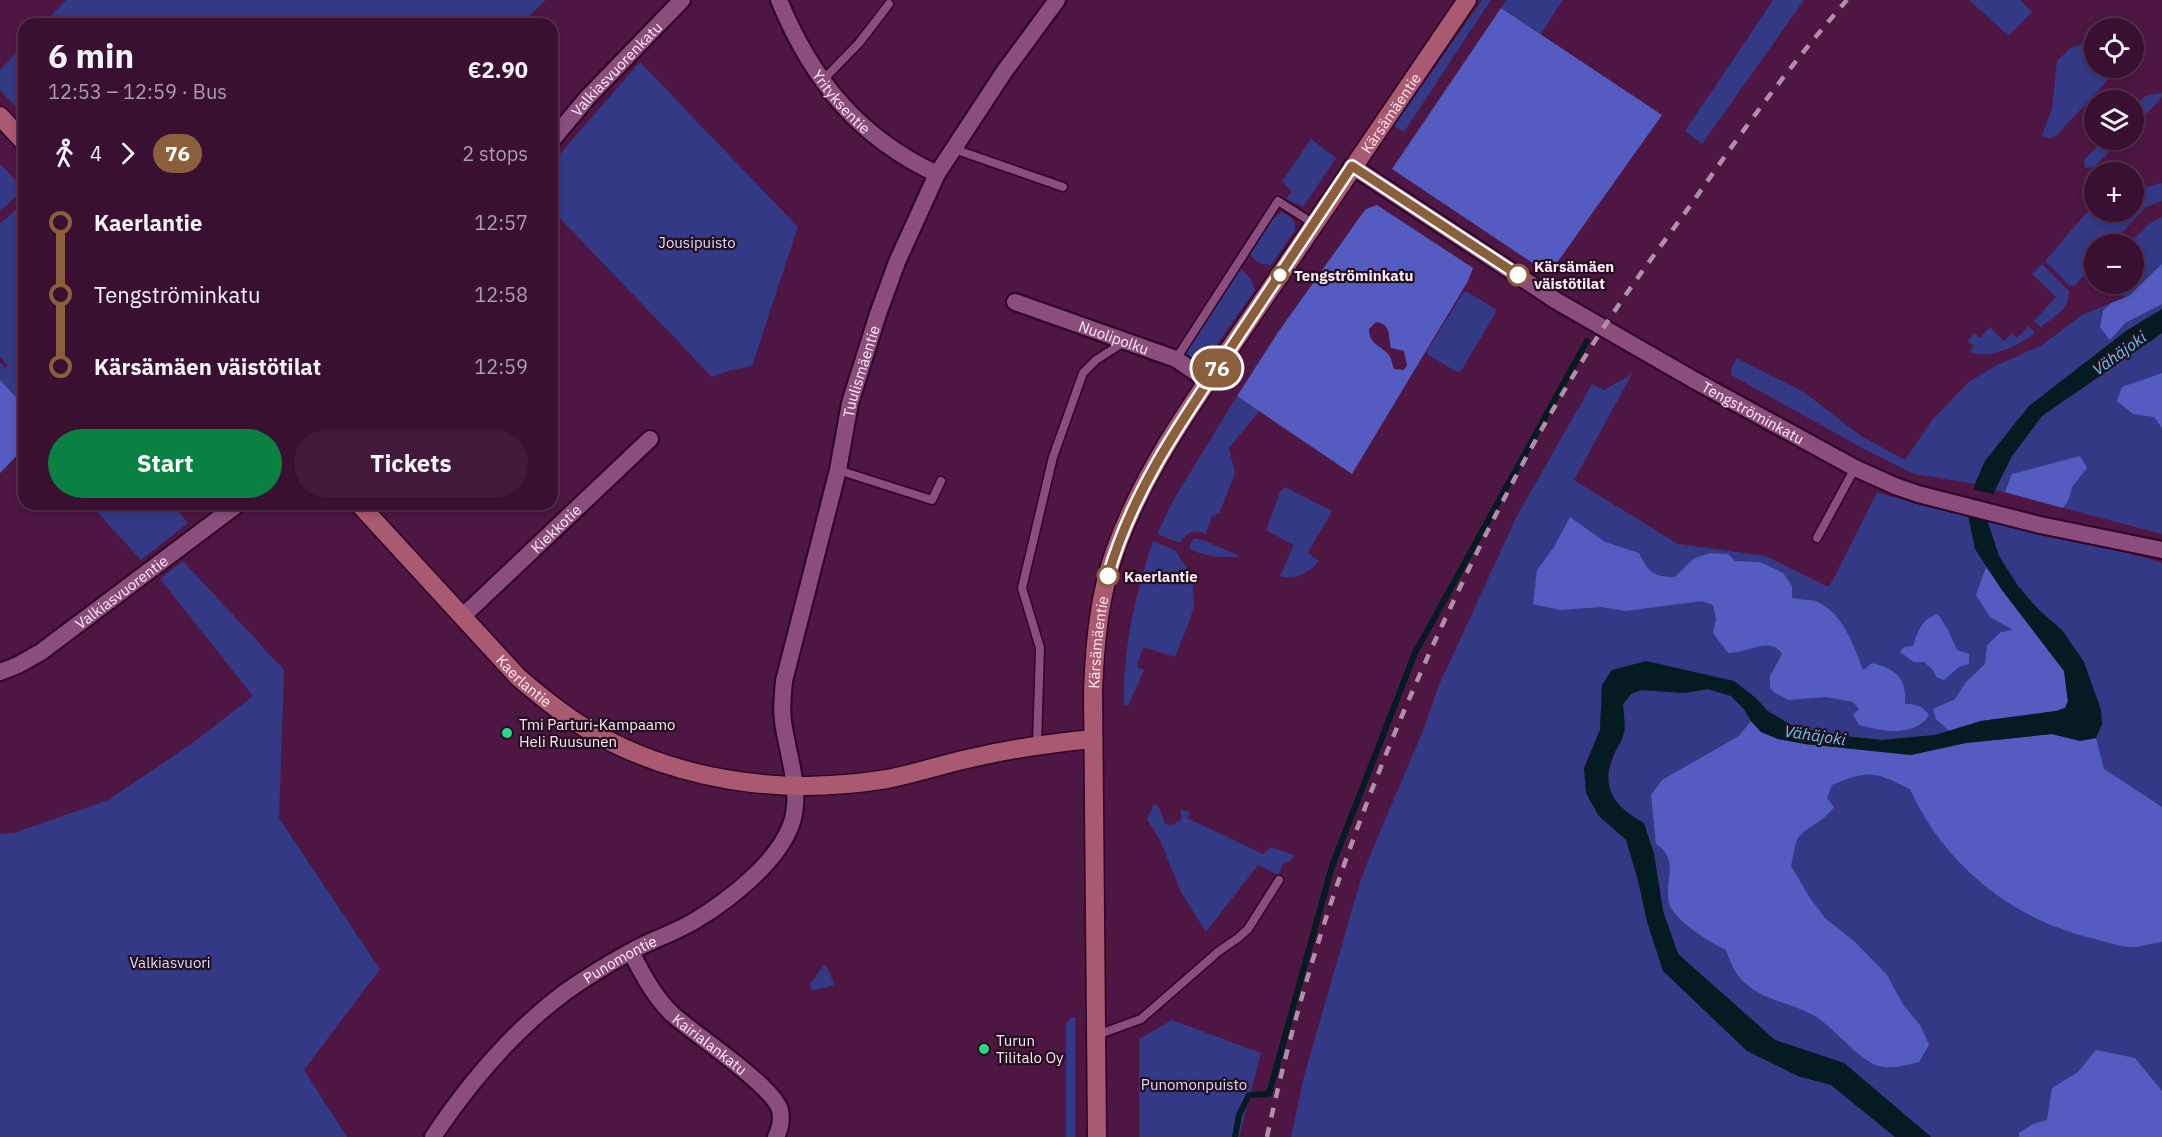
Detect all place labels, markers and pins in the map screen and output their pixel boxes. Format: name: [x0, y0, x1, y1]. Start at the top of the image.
place label: Kärsämäen väistötilat: [1534, 257, 1614, 293]
marker: Kärsämäen väistötilat: [1507, 264, 1529, 286]
marker: Tengströminkatu: [1271, 266, 1289, 284]
place label: Tengströminkatu: [1294, 266, 1414, 285]
marker: Kaerlantie: [1097, 565, 1119, 587]
place label: Kaerlantie: [1124, 567, 1198, 586]
place label: Tmi Parturi-Kampaamo Heli Ruusunen: [519, 715, 675, 751]
marker: Tmi Parturi-Kampaamo Heli Ruusunen: [500, 726, 514, 740]
place label: Turun Tilitalo Oy: [996, 1031, 1064, 1067]
marker: Turun Tilitalo Oy: [977, 1042, 991, 1056]

